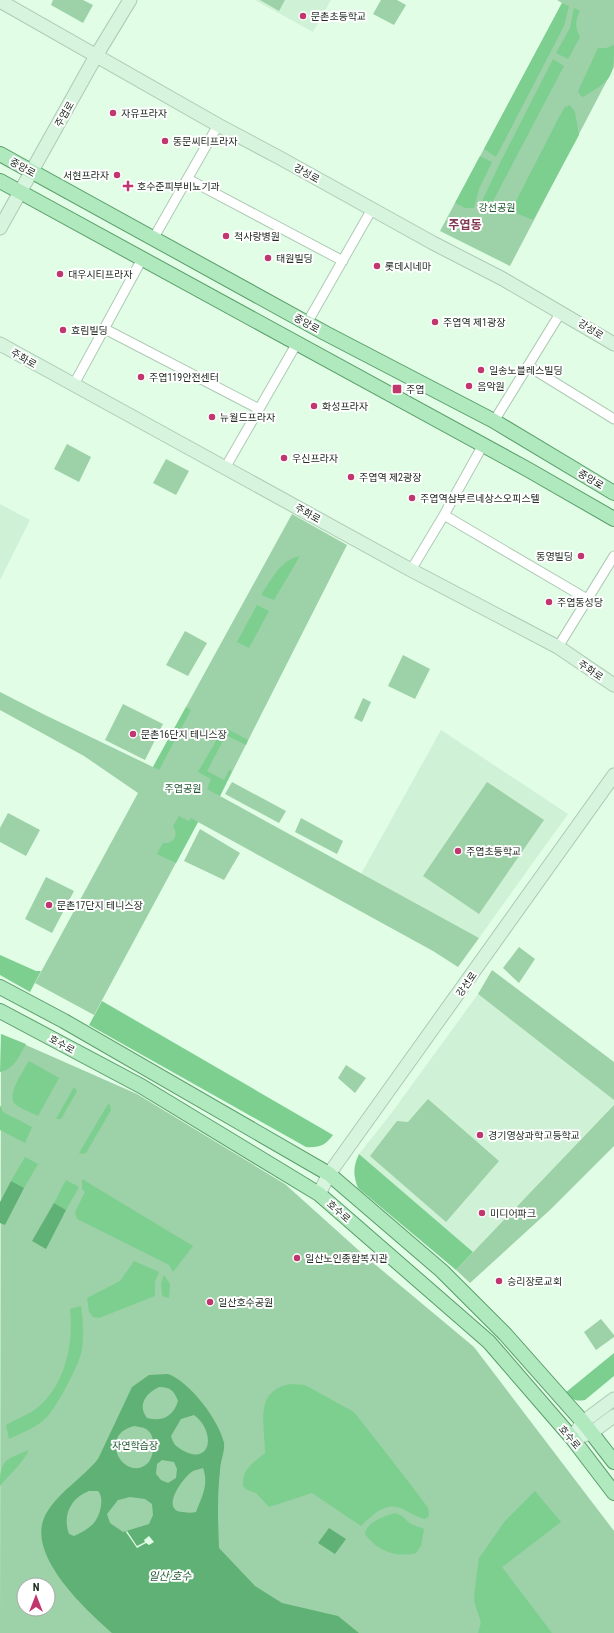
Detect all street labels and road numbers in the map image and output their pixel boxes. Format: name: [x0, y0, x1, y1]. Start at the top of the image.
street label: 주엽로: [53, 100, 76, 129]
street label: 중앙로: [8, 156, 37, 179]
street label: 강성로: [292, 162, 321, 185]
street label: 중앙로: [292, 312, 321, 335]
street label: 강성로: [576, 317, 605, 341]
street label: 주화로: [9, 347, 38, 370]
street label: 중앙로: [576, 468, 605, 491]
street label: 주화로: [293, 502, 322, 525]
street label: 주화로: [576, 658, 605, 683]
street label: 강선로: [454, 970, 479, 999]
street label: 호수로: [47, 1033, 77, 1056]
street label: 호수로: [325, 1198, 353, 1225]
street label: 호수로: [557, 1423, 583, 1451]

